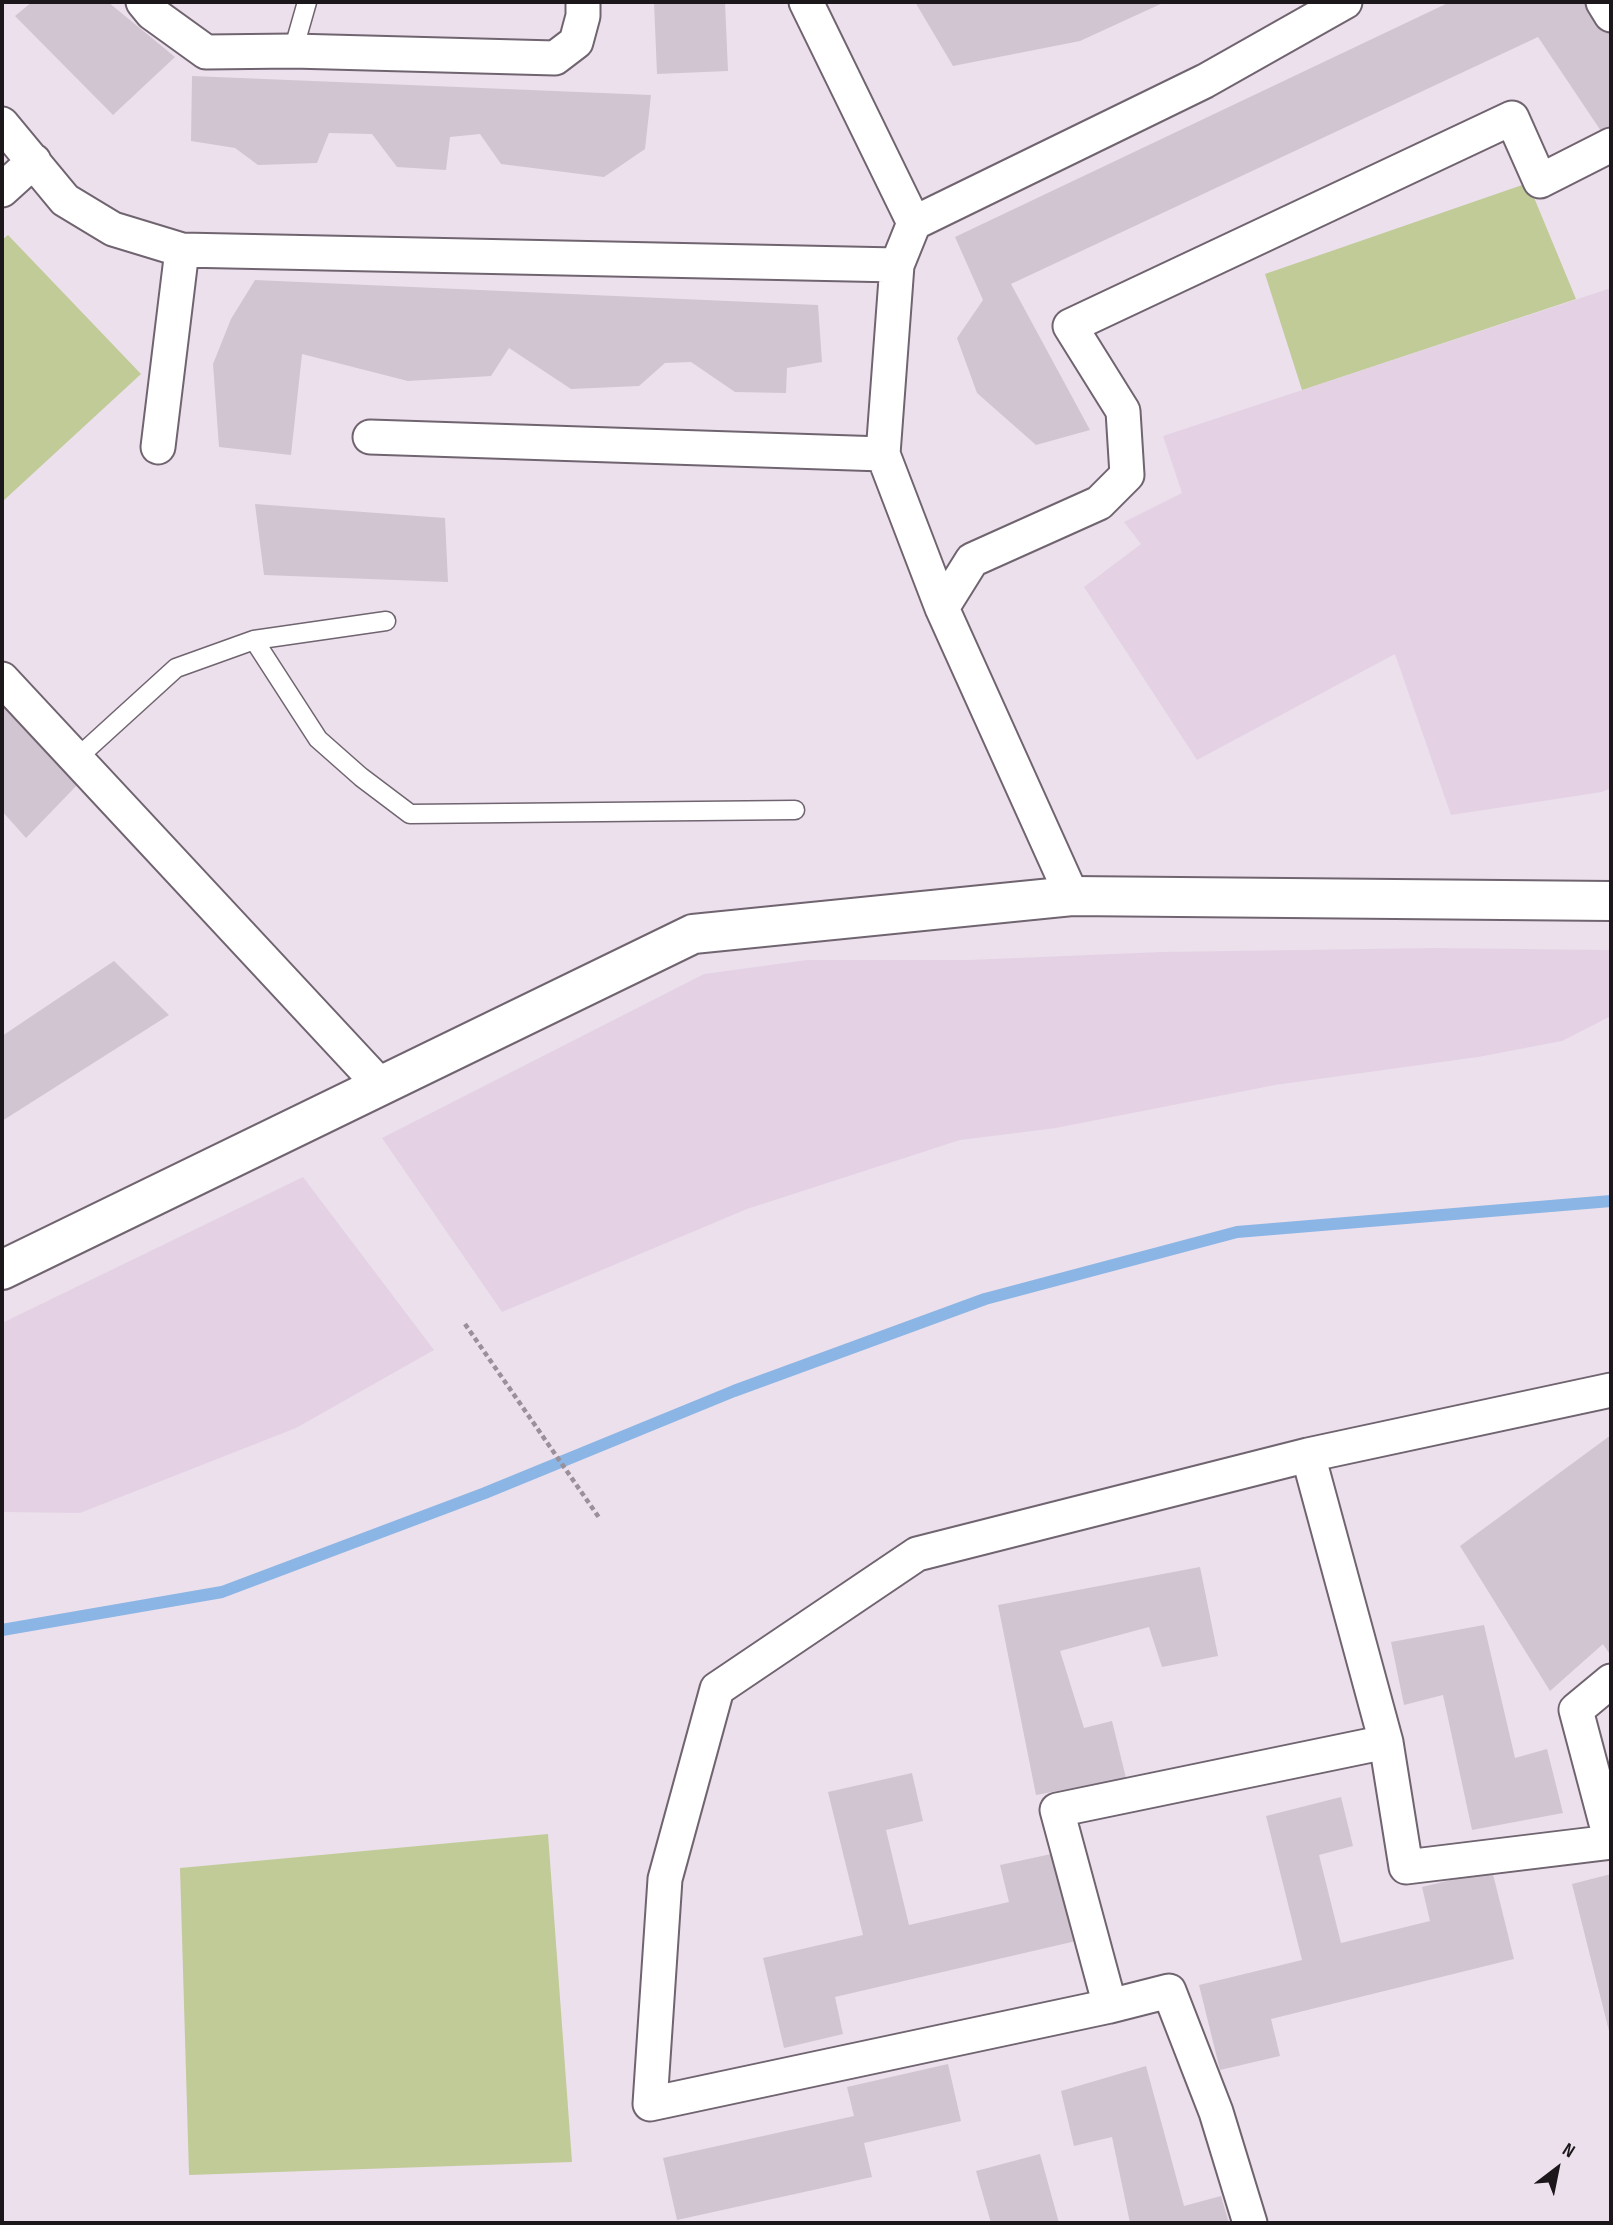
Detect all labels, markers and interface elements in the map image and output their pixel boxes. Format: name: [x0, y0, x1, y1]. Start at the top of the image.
north arrow: [1522, 2134, 1592, 2204]
text: N: [1558, 2138, 1579, 2163]

